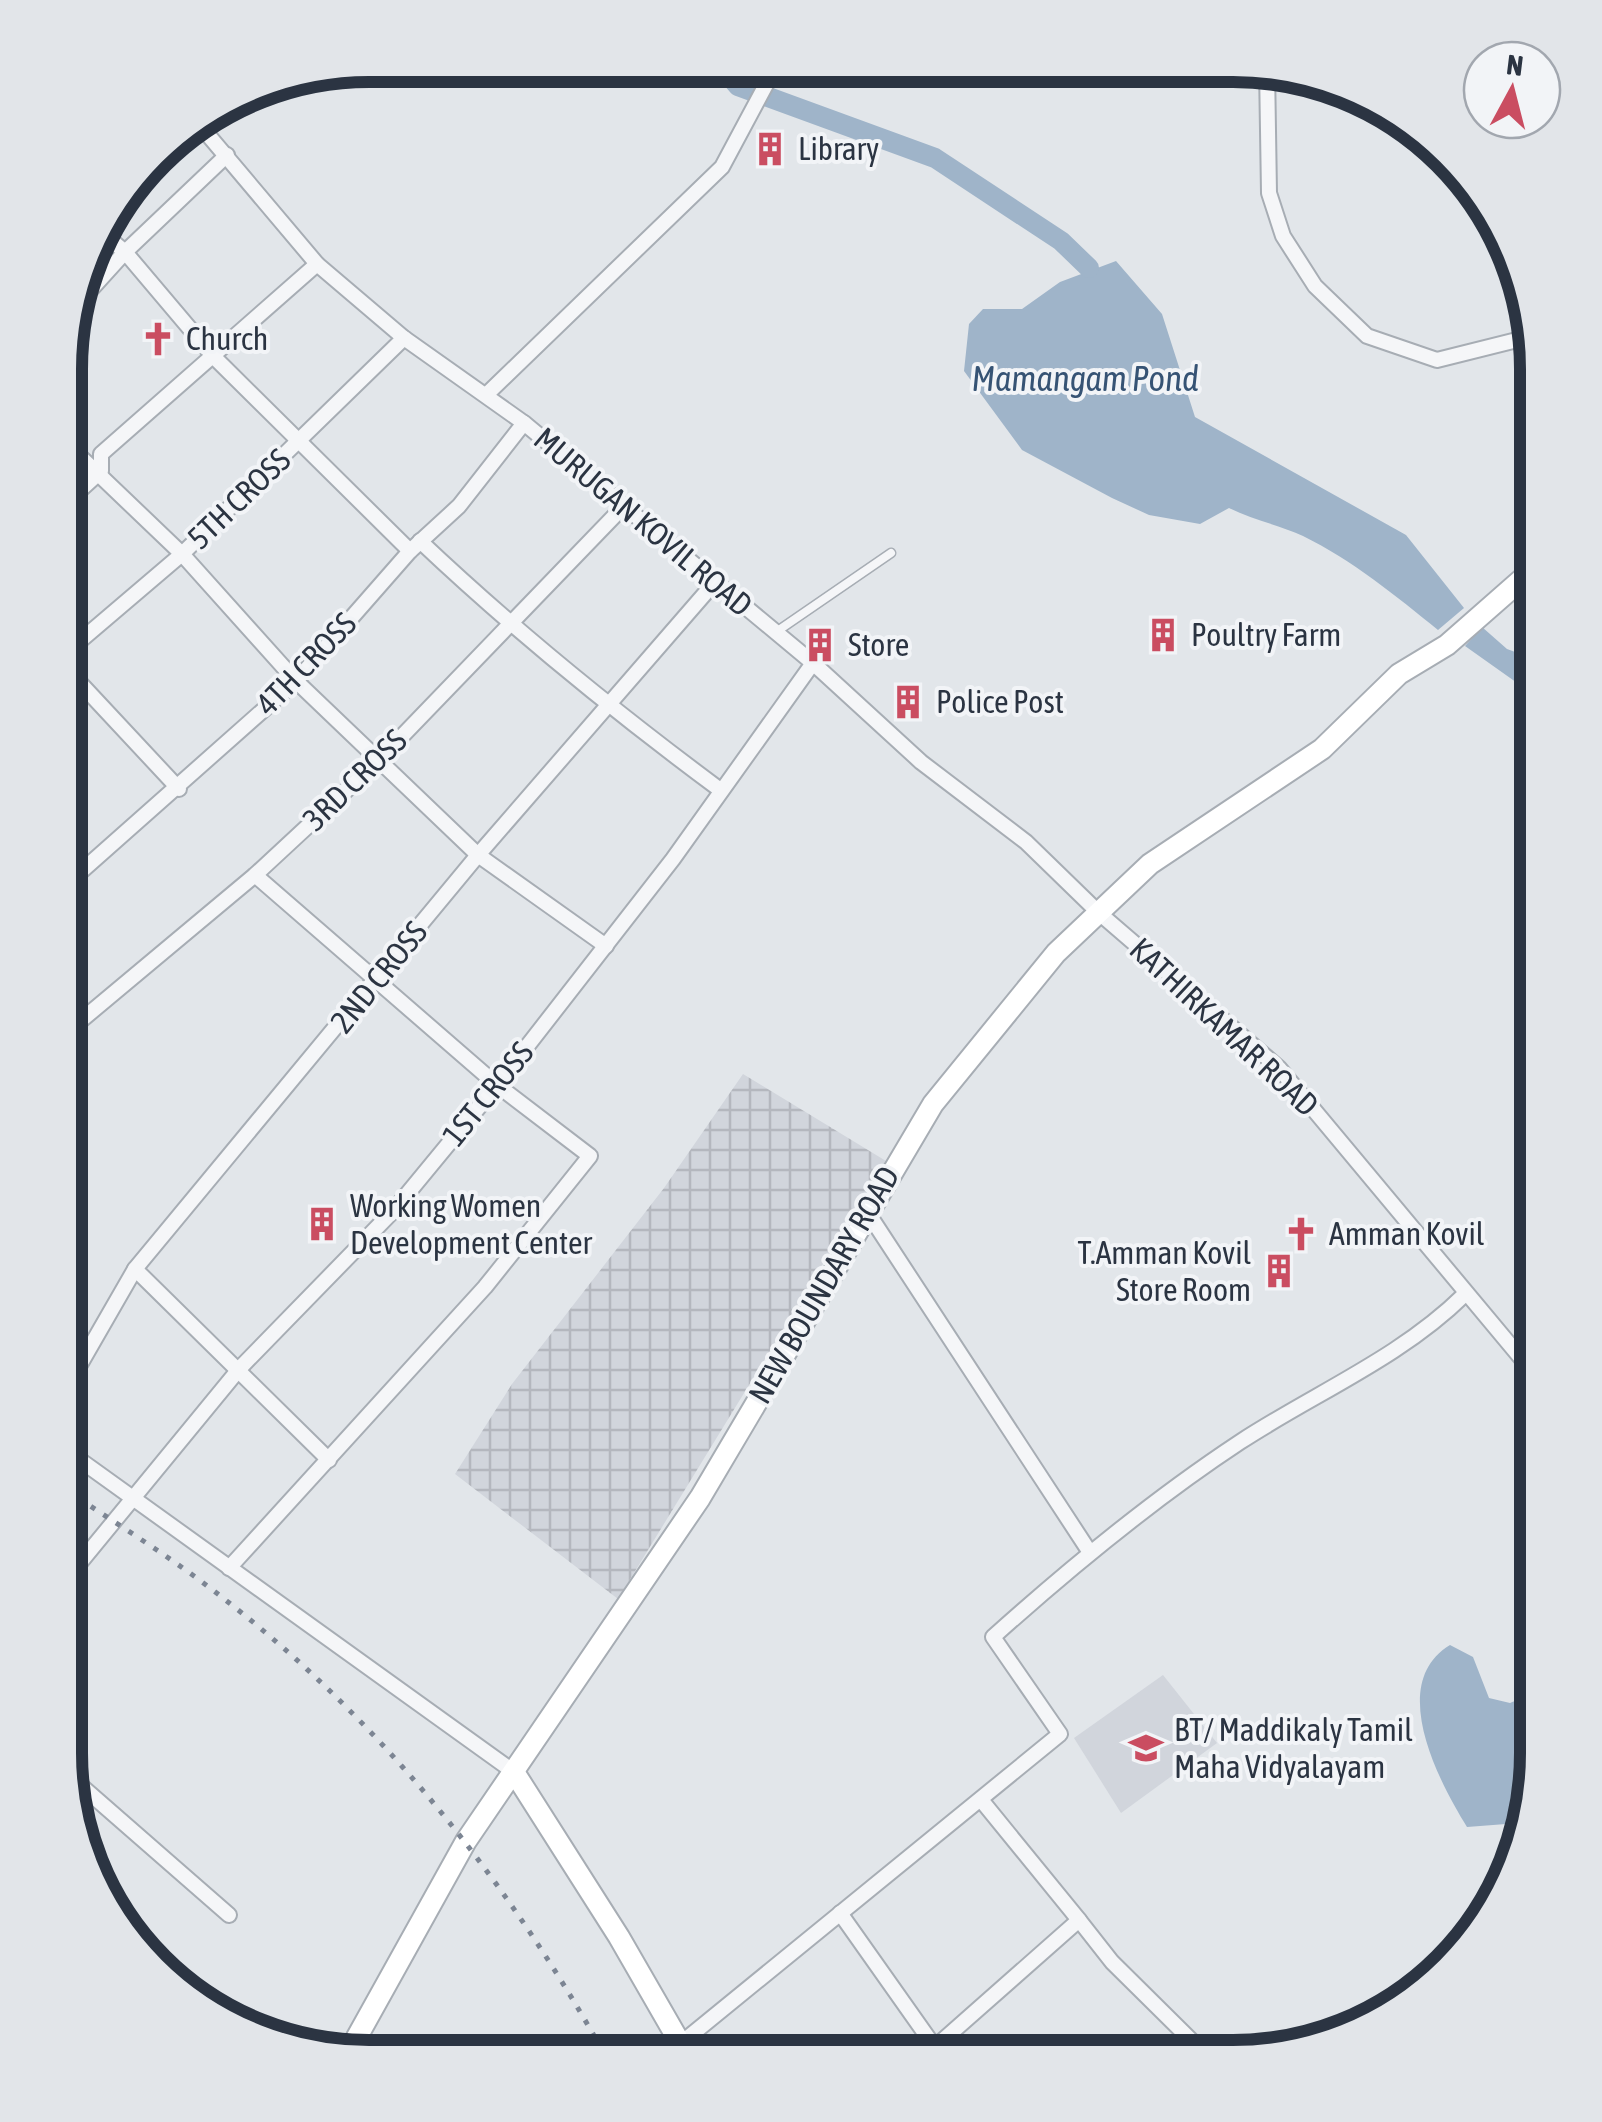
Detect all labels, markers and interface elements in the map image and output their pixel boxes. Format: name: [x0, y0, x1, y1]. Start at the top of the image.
north arrow: [1462, 40, 1562, 140]
text: N: [1505, 48, 1525, 82]
building icon: Library: [751, 130, 789, 168]
place label: Library: [798, 130, 879, 167]
church icon: Church: [139, 320, 177, 358]
place label: Church: [186, 320, 268, 357]
water label: Mamangam Pond: [971, 358, 1199, 398]
street label: MURUGAN KOVIL ROAD: [527, 420, 760, 623]
street label: 5TH CROSS: [180, 441, 297, 556]
street label: 4TH CROSS: [248, 605, 363, 722]
building icon: Poultry Farm: [1144, 616, 1182, 654]
place label: Poultry Farm: [1191, 616, 1341, 653]
building icon: Store: [801, 626, 839, 664]
place label: Store: [848, 626, 909, 663]
building icon: Police Post: [889, 683, 927, 721]
place label: Police Post: [936, 683, 1064, 720]
street label: 3RD CROSS: [295, 722, 414, 838]
street label: 2ND CROSS: [323, 914, 434, 1040]
street label: KATHIRKAMAR ROAD: [1123, 930, 1326, 1123]
street label: 1ST CROSS: [435, 1034, 541, 1153]
street label: NEW BOUNDARY ROAD: [741, 1160, 906, 1410]
place label: Working Women Development Center: [350, 1187, 592, 1261]
building icon: Working Women Development Center: [303, 1205, 341, 1243]
church icon: Amman Kovil: [1282, 1215, 1320, 1253]
place label: Amman Kovil: [1329, 1215, 1485, 1252]
place label: T.Amman Kovil Store Room: [1078, 1234, 1252, 1308]
building icon: T.Amman Kovil Store Room: [1260, 1252, 1298, 1290]
place label: BT/ Maddikaly Tamil Maha Vidyalayam: [1174, 1711, 1413, 1785]
school or university icon: BT/ Maddikaly Tamil Maha Vidyalayam: [1127, 1729, 1165, 1767]

